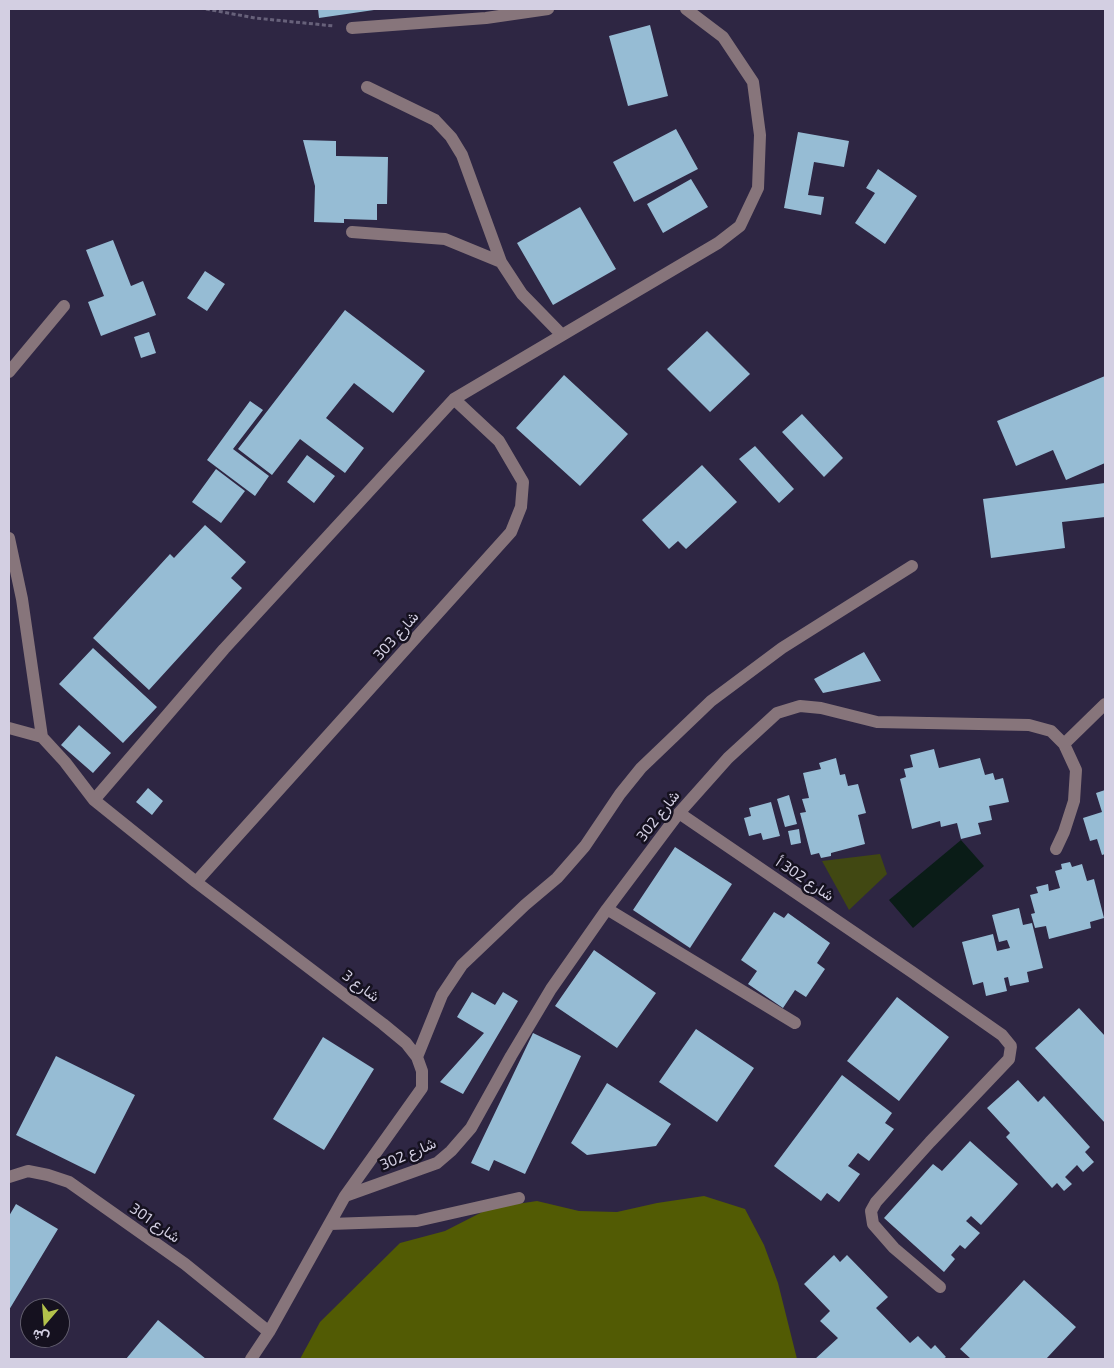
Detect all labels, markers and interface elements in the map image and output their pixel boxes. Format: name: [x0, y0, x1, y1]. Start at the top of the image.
street label: شارع 303: [369, 608, 423, 664]
street label: شارع 302: [633, 787, 683, 845]
street label: شارع 302 أ: [773, 853, 837, 905]
street label: شارع 3: [339, 966, 383, 1006]
street label: شارع 302: [377, 1134, 439, 1174]
street label: شارع 301: [127, 1199, 183, 1247]
north arrow: [20, 1298, 70, 1348]
text: ش: [30, 1326, 51, 1347]

